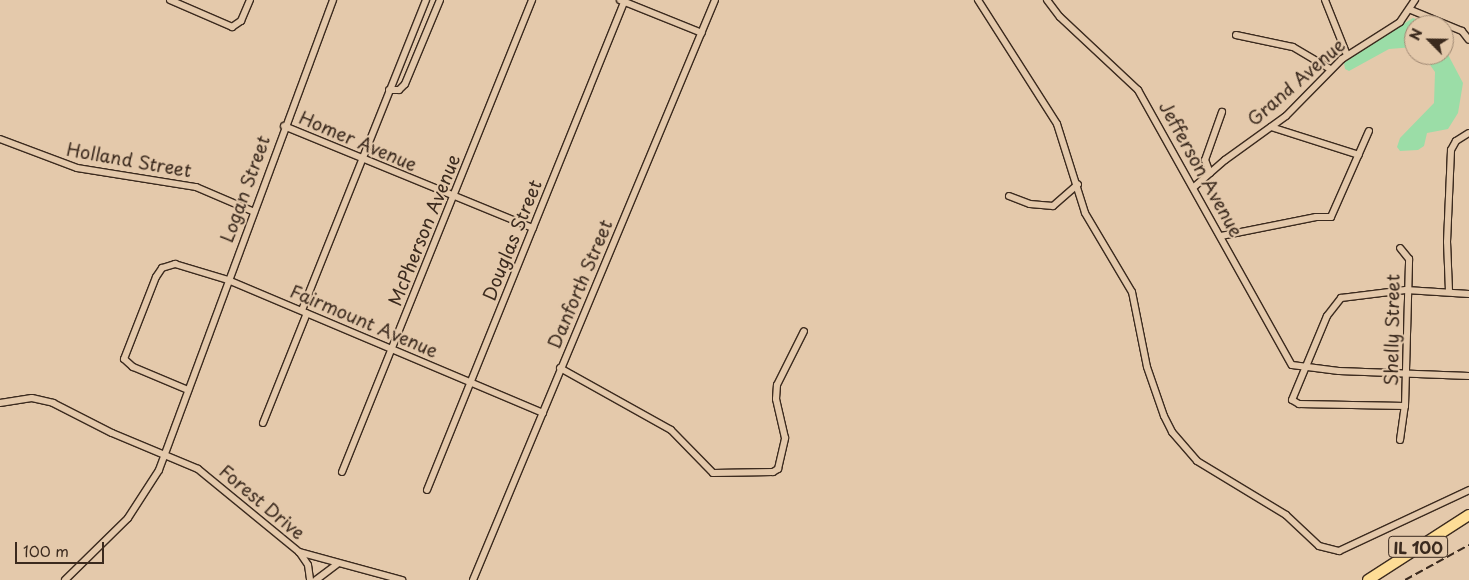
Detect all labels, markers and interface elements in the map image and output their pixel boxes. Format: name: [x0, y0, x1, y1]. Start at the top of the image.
north arrow: [1404, 15, 1454, 65]
text: N: [1404, 25, 1427, 44]
street label: Grand Avenue: [1243, 34, 1349, 130]
street label: Jefferson Avenue: [1155, 99, 1247, 239]
street label: Homer Avenue: [296, 106, 420, 176]
street label: Logan Street: [216, 133, 274, 245]
street label: Holland Street: [65, 138, 193, 182]
street label: McPherson Avenue: [384, 151, 464, 309]
street label: Douglas Street: [478, 176, 546, 304]
street label: Danforth Street: [543, 216, 617, 352]
street label: Shelly Street: [1380, 274, 1404, 386]
street label: Fairmount Avenue: [287, 280, 441, 362]
street label: Forest Drive: [215, 460, 309, 544]
scale bar: [18, 532, 106, 564]
road number: IL 100: [1387, 534, 1449, 560]
text: 100 m: [23, 539, 69, 562]

